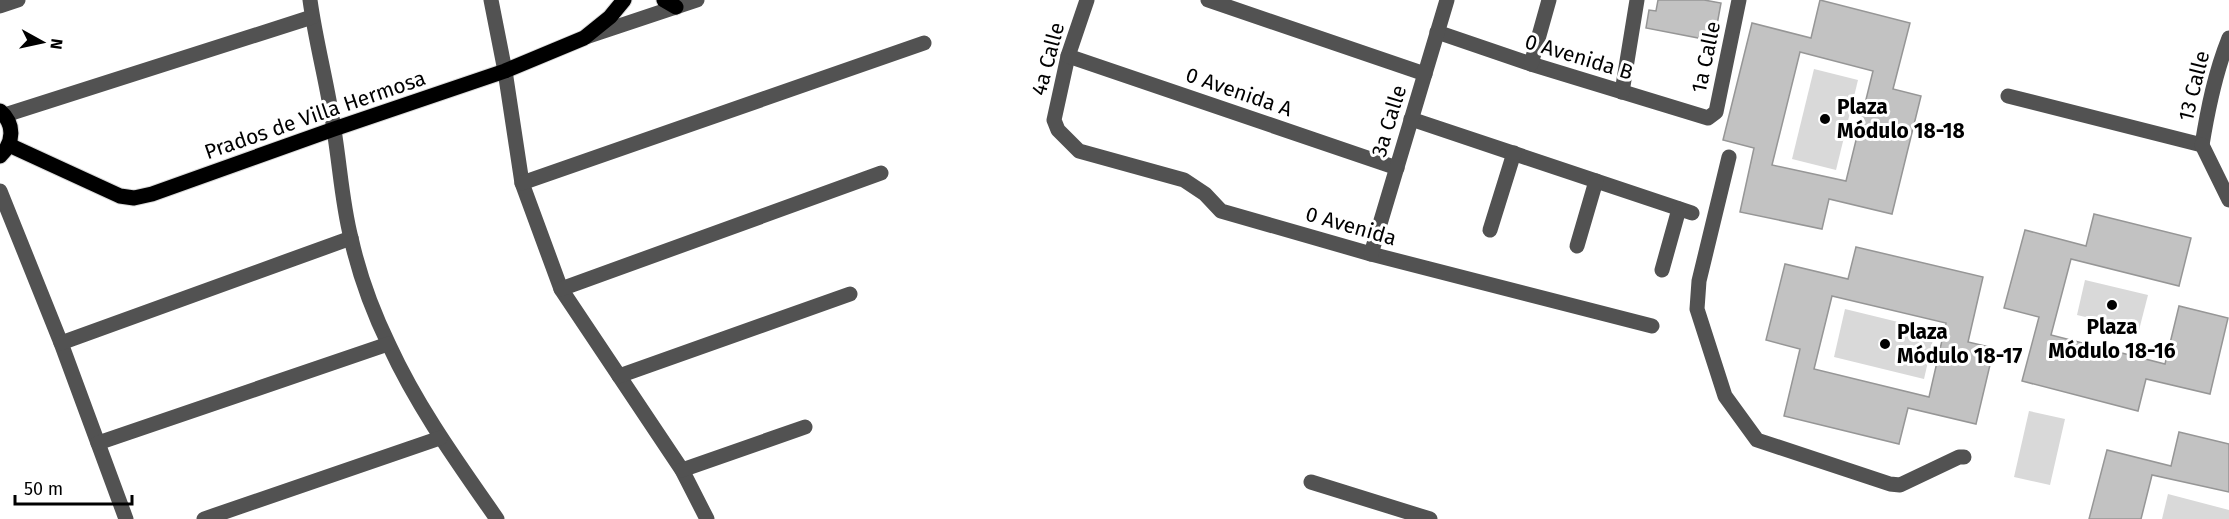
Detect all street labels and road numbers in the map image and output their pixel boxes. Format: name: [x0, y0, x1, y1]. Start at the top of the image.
street label: 1a Calle: [1686, 19, 1726, 95]
street label: 4a Calle: [1026, 20, 1070, 98]
street label: 0 Avenida B: [1522, 28, 1636, 86]
street label: 13 Calle: [2173, 48, 2215, 124]
street label: 0 Avenida A: [1182, 62, 1296, 122]
street label: Prados de Villa Hermosa: [201, 65, 429, 165]
street label: 3a Calle: [1366, 82, 1412, 160]
street label: 0 Avenida: [1303, 201, 1399, 251]

